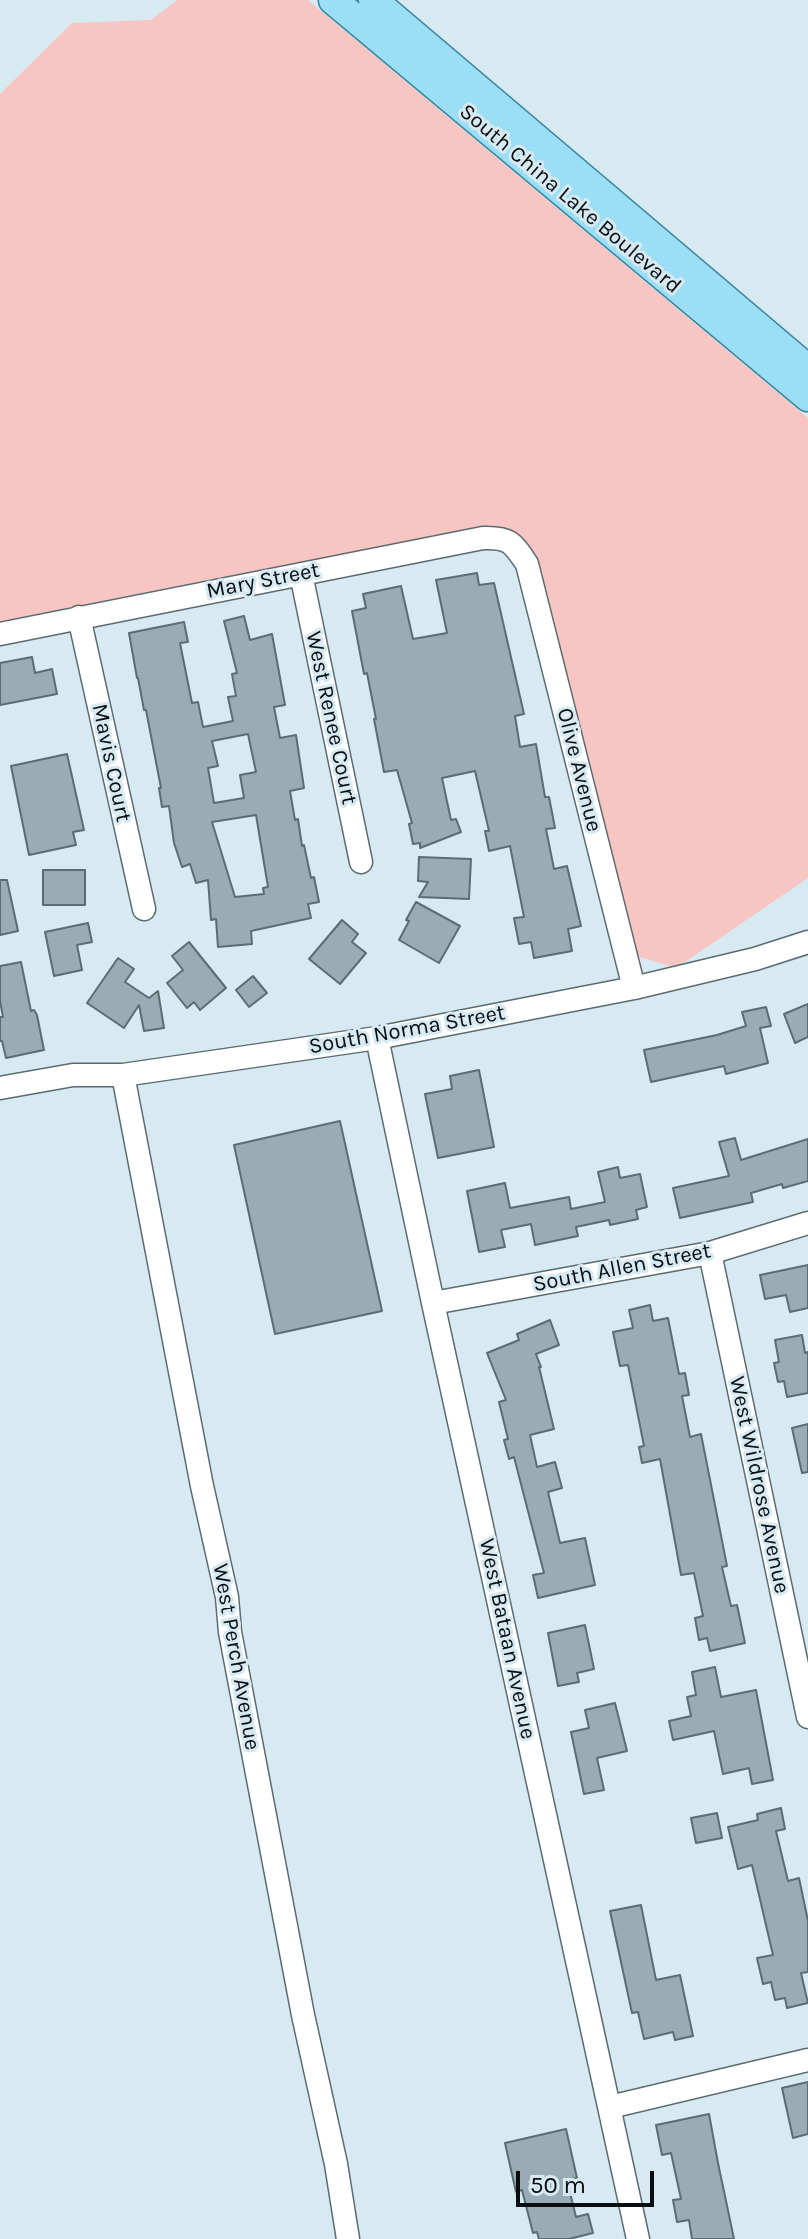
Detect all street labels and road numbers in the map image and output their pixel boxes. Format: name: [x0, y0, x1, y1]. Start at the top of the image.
street label: South China Lake Boulevard: [454, 98, 686, 300]
street label: Mary Street: [204, 557, 322, 605]
street label: West Renee Court: [300, 629, 362, 807]
street label: Mavis Court: [86, 701, 136, 825]
street label: Olive Avenue: [551, 705, 607, 835]
street label: South Norma Street: [307, 1000, 507, 1060]
street label: South Allen Street: [531, 1238, 713, 1298]
street label: West Wildrose Avenue: [723, 1374, 795, 1596]
street label: West Bataan Avenue: [473, 1536, 541, 1742]
street label: West Perch Avenue: [207, 1562, 265, 1752]

